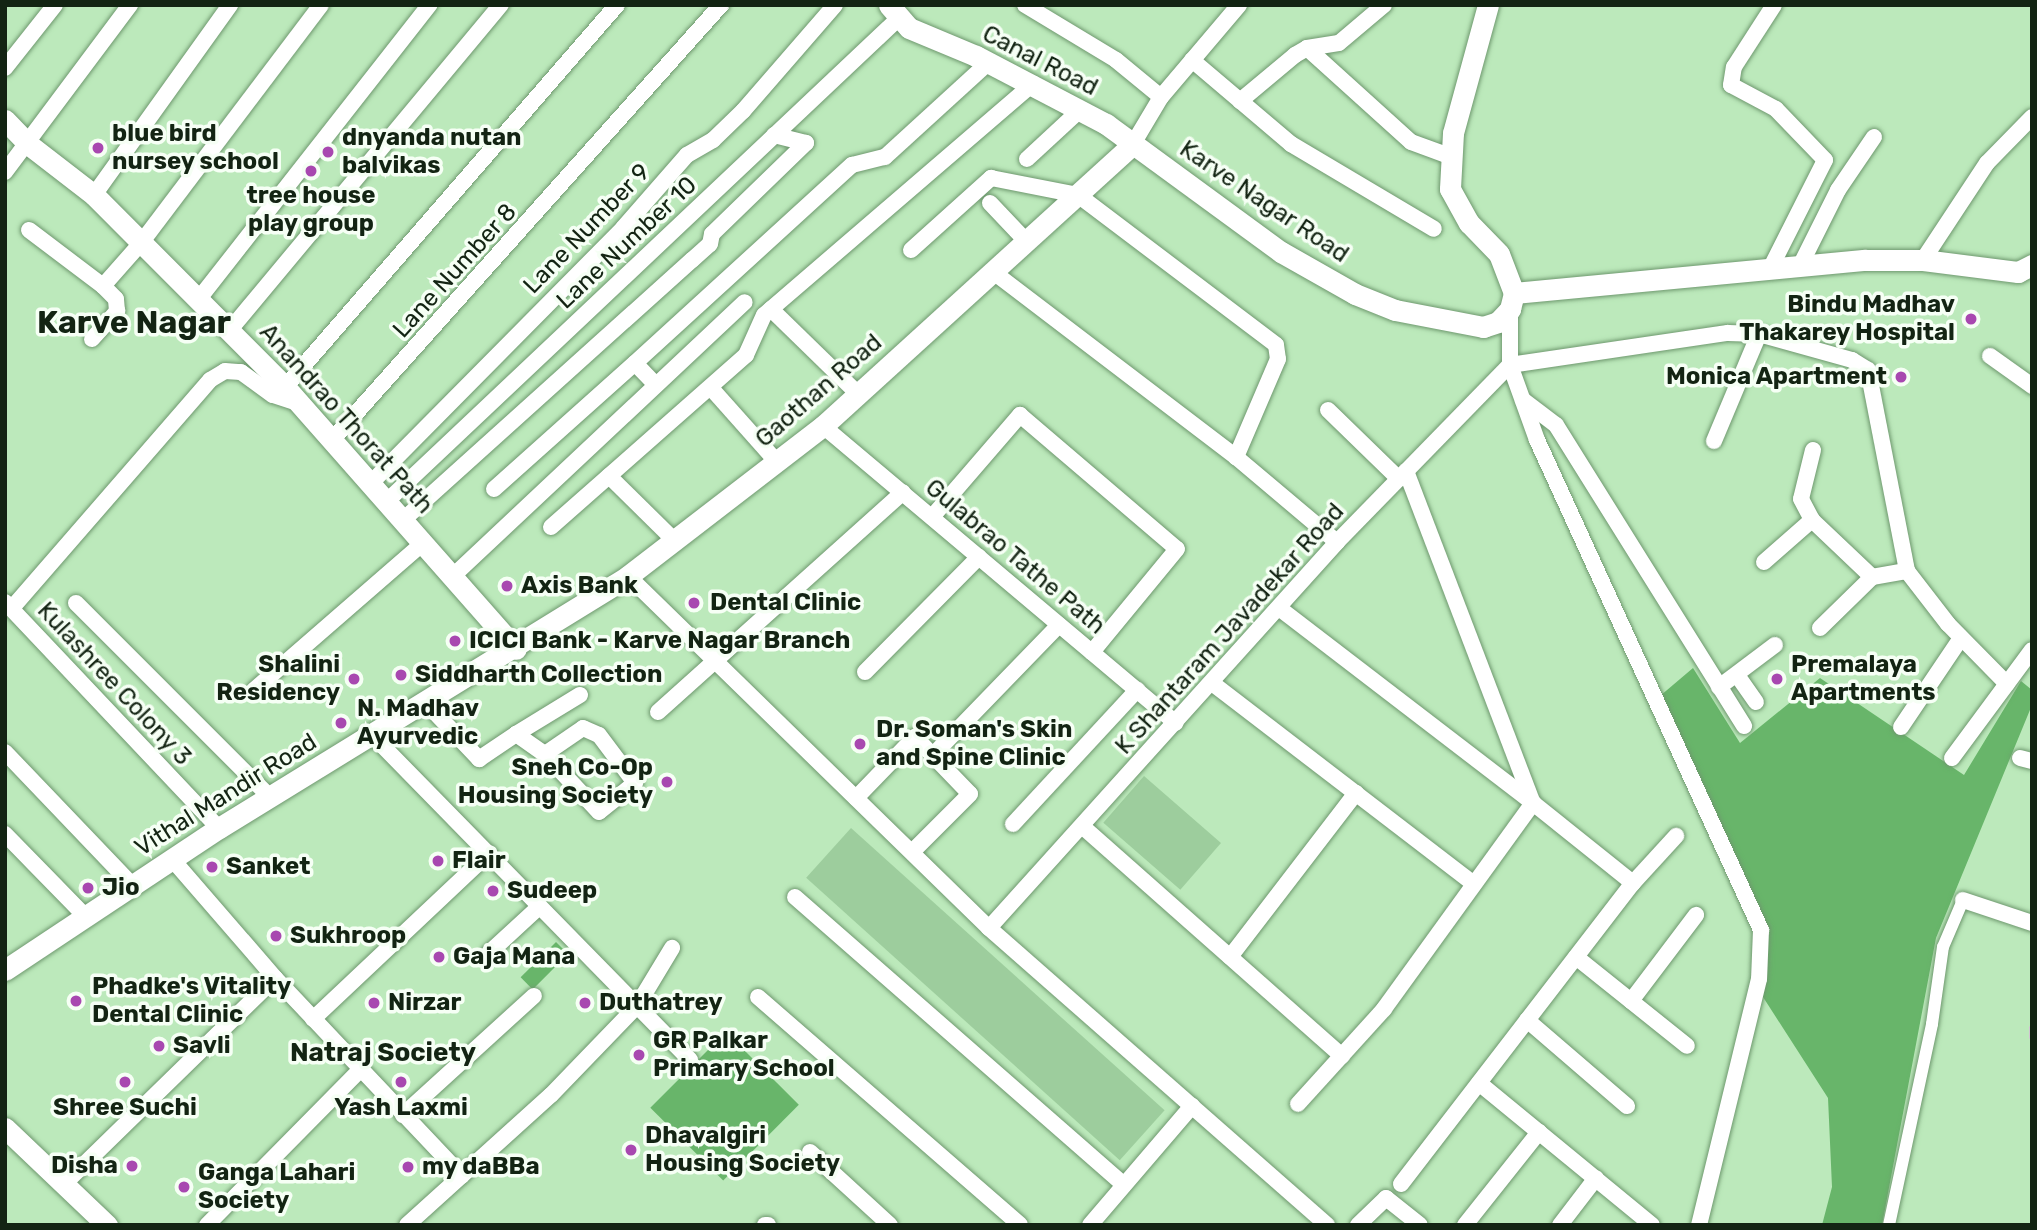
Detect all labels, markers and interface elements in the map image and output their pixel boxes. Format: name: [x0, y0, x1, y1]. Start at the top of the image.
street label: Canal Road: [978, 20, 1102, 102]
place label: blue bird nursey school: [112, 120, 279, 176]
place label: dnyanda nutan balvikas: [342, 124, 522, 180]
street label: Karve Nagar Road: [1174, 135, 1354, 269]
marker: blue bird nursey school: [90, 140, 106, 156]
marker: dnyanda nutan balvikas: [320, 144, 336, 160]
street label: Lane Number 9: [518, 158, 656, 300]
marker: tree house play group: [303, 163, 319, 179]
street label: Lane Number 10: [551, 171, 703, 315]
place label: tree house play group: [247, 182, 375, 238]
street label: Lane Number 8: [387, 198, 523, 344]
place label: Bindu Madhav Thakarey Hospital: [1739, 291, 1955, 347]
district label: Karve Nagar: [37, 303, 231, 341]
marker: Bindu Madhav Thakarey Hospital: [1961, 309, 1981, 329]
street label: Anandrao Thorat Path: [253, 318, 439, 520]
street label: Gaothan Road: [750, 328, 888, 454]
place label: Monica Apartment: [1665, 363, 1887, 391]
marker: Monica Apartment: [1893, 369, 1909, 385]
street label: Gulabrao Tathe Path: [919, 473, 1111, 641]
street label: K Shantaram Javadekar Road: [1109, 497, 1351, 761]
place label: Axis Bank: [521, 572, 638, 600]
marker: Axis Bank: [499, 578, 515, 594]
place label: Dental Clinic: [710, 589, 861, 617]
marker: Dental Clinic: [684, 593, 704, 613]
street label: Kulashree Colony 3: [31, 596, 197, 772]
place label: ICICI Bank - Karve Nagar Branch: [469, 627, 851, 655]
marker: ICICI Bank - Karve Nagar Branch: [447, 633, 463, 649]
place label: Shalini Residency: [216, 651, 340, 707]
place label: Premalaya Apartments: [1791, 651, 1936, 707]
place label: Siddharth Collection: [415, 661, 662, 689]
marker: Siddharth Collection: [393, 667, 409, 683]
marker: Shalini Residency: [346, 671, 362, 687]
marker: Premalaya Apartments: [1769, 671, 1785, 687]
place label: N. Madhav Ayurvedic: [357, 695, 479, 751]
marker: N. Madhav Ayurvedic: [331, 713, 351, 733]
place label: Dr. Soman's Skin and Spine Clinic: [876, 716, 1072, 772]
street label: Vithal Mandir Road: [130, 727, 322, 863]
marker: Dr. Soman's Skin and Spine Clinic: [850, 734, 870, 754]
place label: Sneh Co-Op Housing Society: [458, 754, 653, 810]
marker: Sneh Co-Op Housing Society: [659, 774, 675, 790]
place label: Flair: [452, 847, 506, 875]
place label: Sanket: [226, 853, 310, 881]
marker: Flair: [430, 853, 446, 869]
marker: Sanket: [204, 859, 220, 875]
place label: Jio: [102, 874, 140, 902]
place label: Sudeep: [507, 877, 597, 905]
marker: Jio: [80, 880, 96, 896]
marker: Sudeep: [485, 883, 501, 899]
place label: Sukhroop: [290, 922, 406, 950]
marker: Sukhroop: [268, 928, 284, 944]
place label: Gaja Mana: [453, 943, 575, 971]
marker: Gaja Mana: [431, 949, 447, 965]
place label: Phadke's Vitality Dental Clinic: [92, 973, 292, 1029]
place label: Nirzar: [388, 989, 461, 1017]
place label: Duthatrey: [599, 989, 722, 1017]
marker: Phadke's Vitality Dental Clinic: [66, 991, 86, 1011]
marker: Nirzar: [366, 995, 382, 1011]
marker: Duthatrey: [577, 995, 593, 1011]
place label: GR Palkar Primary School: [653, 1027, 835, 1083]
place label: Savli: [173, 1032, 231, 1060]
district label: Natraj Society: [290, 1037, 476, 1069]
marker: Savli: [151, 1038, 167, 1054]
marker: GR Palkar Primary School: [631, 1047, 647, 1063]
marker: Shree Suchi: [117, 1074, 133, 1090]
marker: Yash Laxmi: [393, 1074, 409, 1090]
place label: Shree Suchi: [53, 1094, 197, 1122]
place label: Yash Laxmi: [334, 1094, 468, 1122]
place label: Dhavalgiri Housing Society: [645, 1122, 840, 1178]
marker: Dhavalgiri Housing Society: [623, 1142, 639, 1158]
place label: Disha: [51, 1152, 118, 1180]
place label: my daBBa: [422, 1153, 540, 1181]
marker: Disha: [124, 1158, 140, 1174]
place label: Ganga Lahari Society: [198, 1159, 355, 1215]
marker: my daBBa: [400, 1159, 416, 1175]
marker: Ganga Lahari Society: [176, 1179, 192, 1195]

